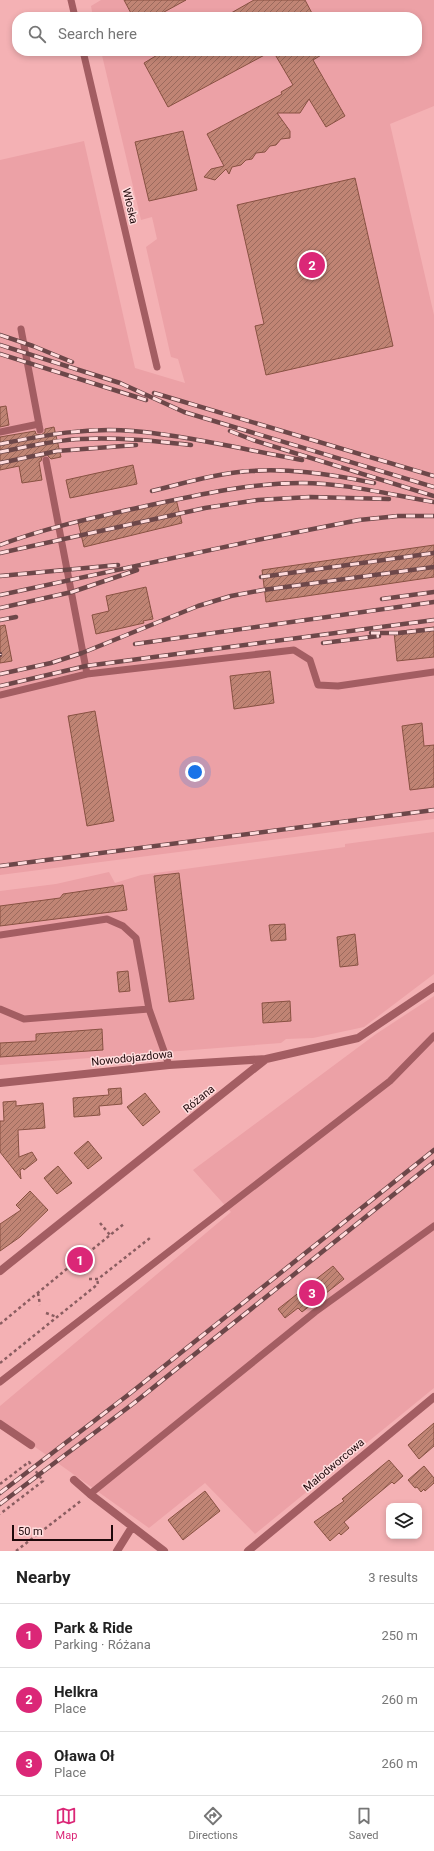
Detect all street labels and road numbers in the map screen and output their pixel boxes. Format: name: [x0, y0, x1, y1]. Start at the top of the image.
street label: Włoska: [120, 187, 140, 225]
street label: Nowodojazdowa: [91, 1047, 173, 1069]
street label: Różana: [181, 1082, 217, 1116]
street label: Małodworcowa: [301, 1436, 367, 1494]

